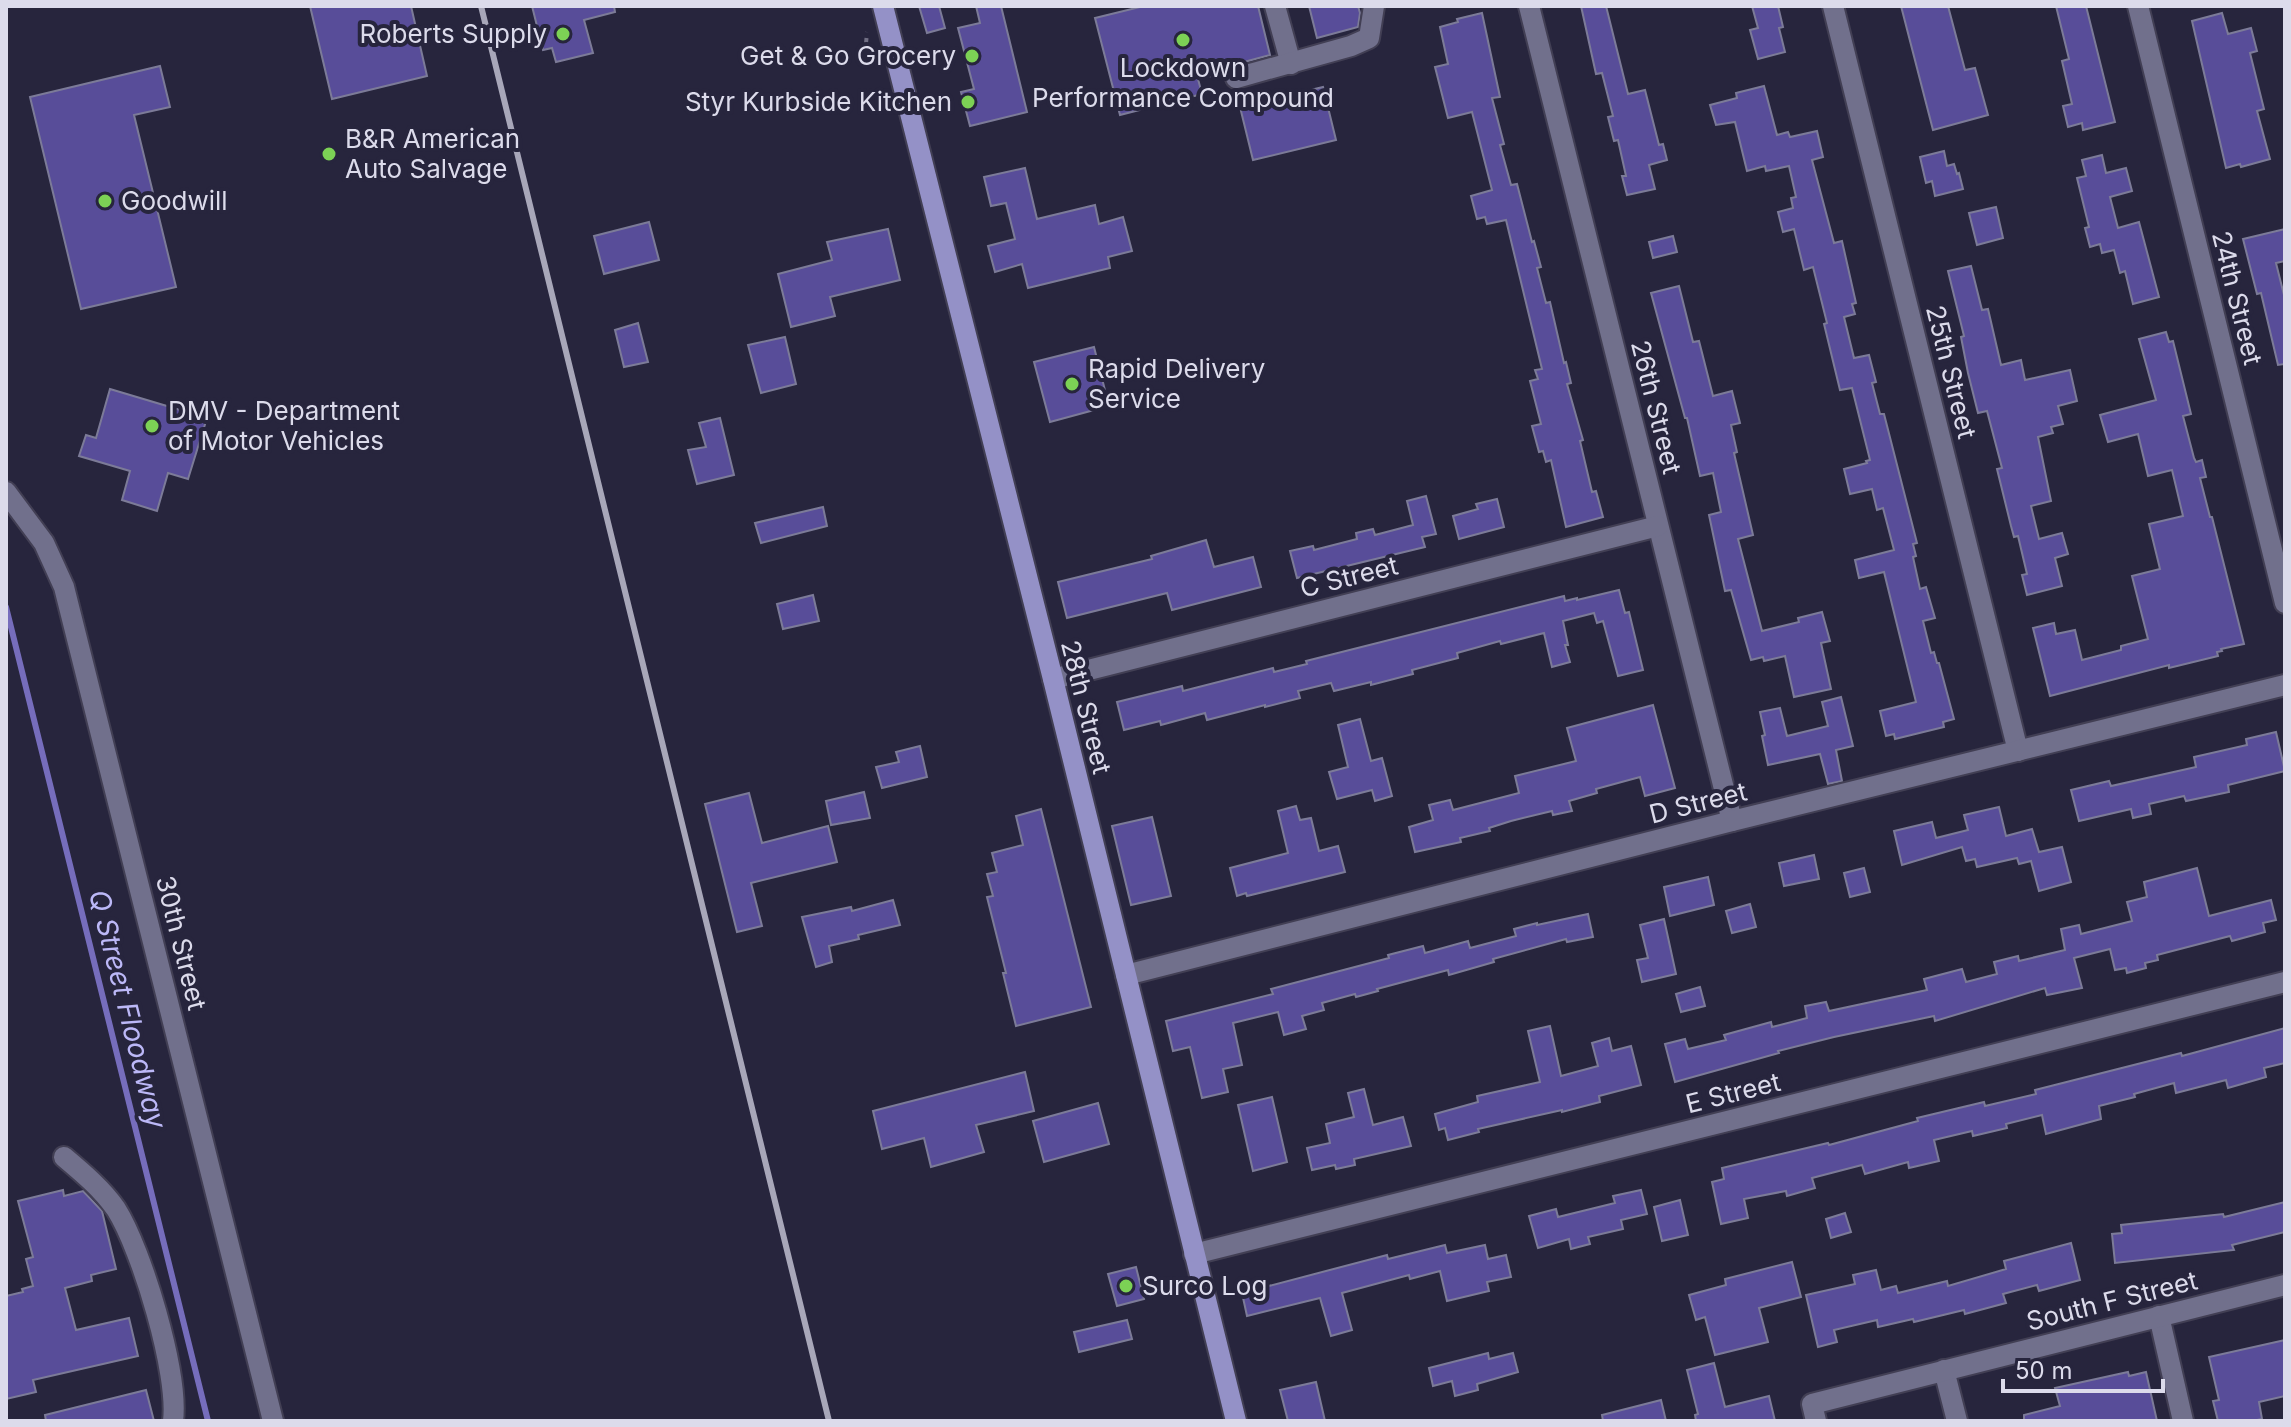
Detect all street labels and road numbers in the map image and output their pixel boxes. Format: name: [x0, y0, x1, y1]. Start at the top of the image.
street label: 24th Street: [2206, 228, 2269, 368]
street label: 25th Street: [1920, 302, 1983, 442]
street label: 26th Street: [1625, 337, 1688, 477]
street label: C Street: [1297, 549, 1401, 604]
street label: 28th Street: [1055, 637, 1118, 777]
street label: D Street: [1646, 775, 1750, 830]
street label: 30th Street: [150, 872, 213, 1013]
street label: E Street: [1682, 1066, 1783, 1119]
street label: South F Street: [2023, 1264, 2200, 1337]

